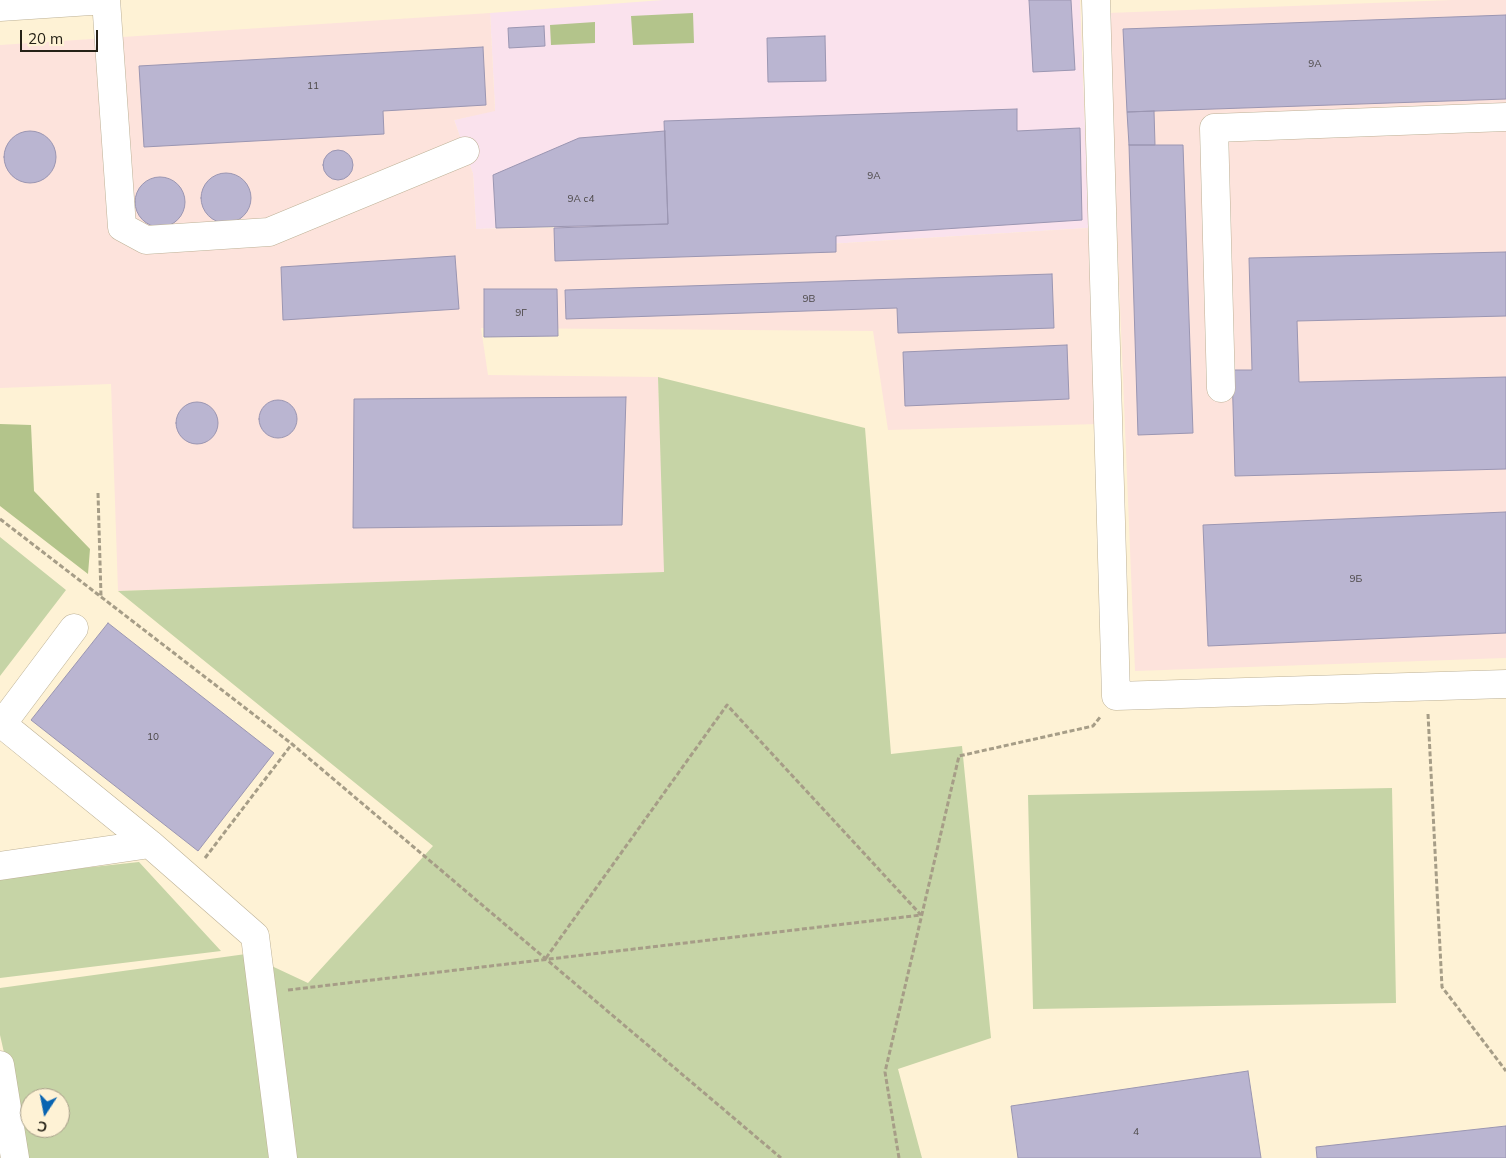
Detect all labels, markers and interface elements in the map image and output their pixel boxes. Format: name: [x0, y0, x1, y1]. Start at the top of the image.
scale bar: [22, 20, 100, 52]
text: 20 m: [28, 29, 63, 48]
house number: 9А: [1308, 58, 1322, 70]
house number: 11: [307, 80, 319, 92]
house number: 9А: [867, 170, 881, 182]
house number: 9А с4: [567, 193, 595, 205]
house number: 9В: [803, 293, 815, 305]
house number: 9Г: [515, 307, 527, 319]
house number: 9Б: [1350, 573, 1362, 585]
house number: 10: [147, 731, 159, 743]
north arrow: [20, 1088, 70, 1138]
text: С: [36, 1117, 49, 1136]
house number: 4: [1133, 1126, 1139, 1138]

